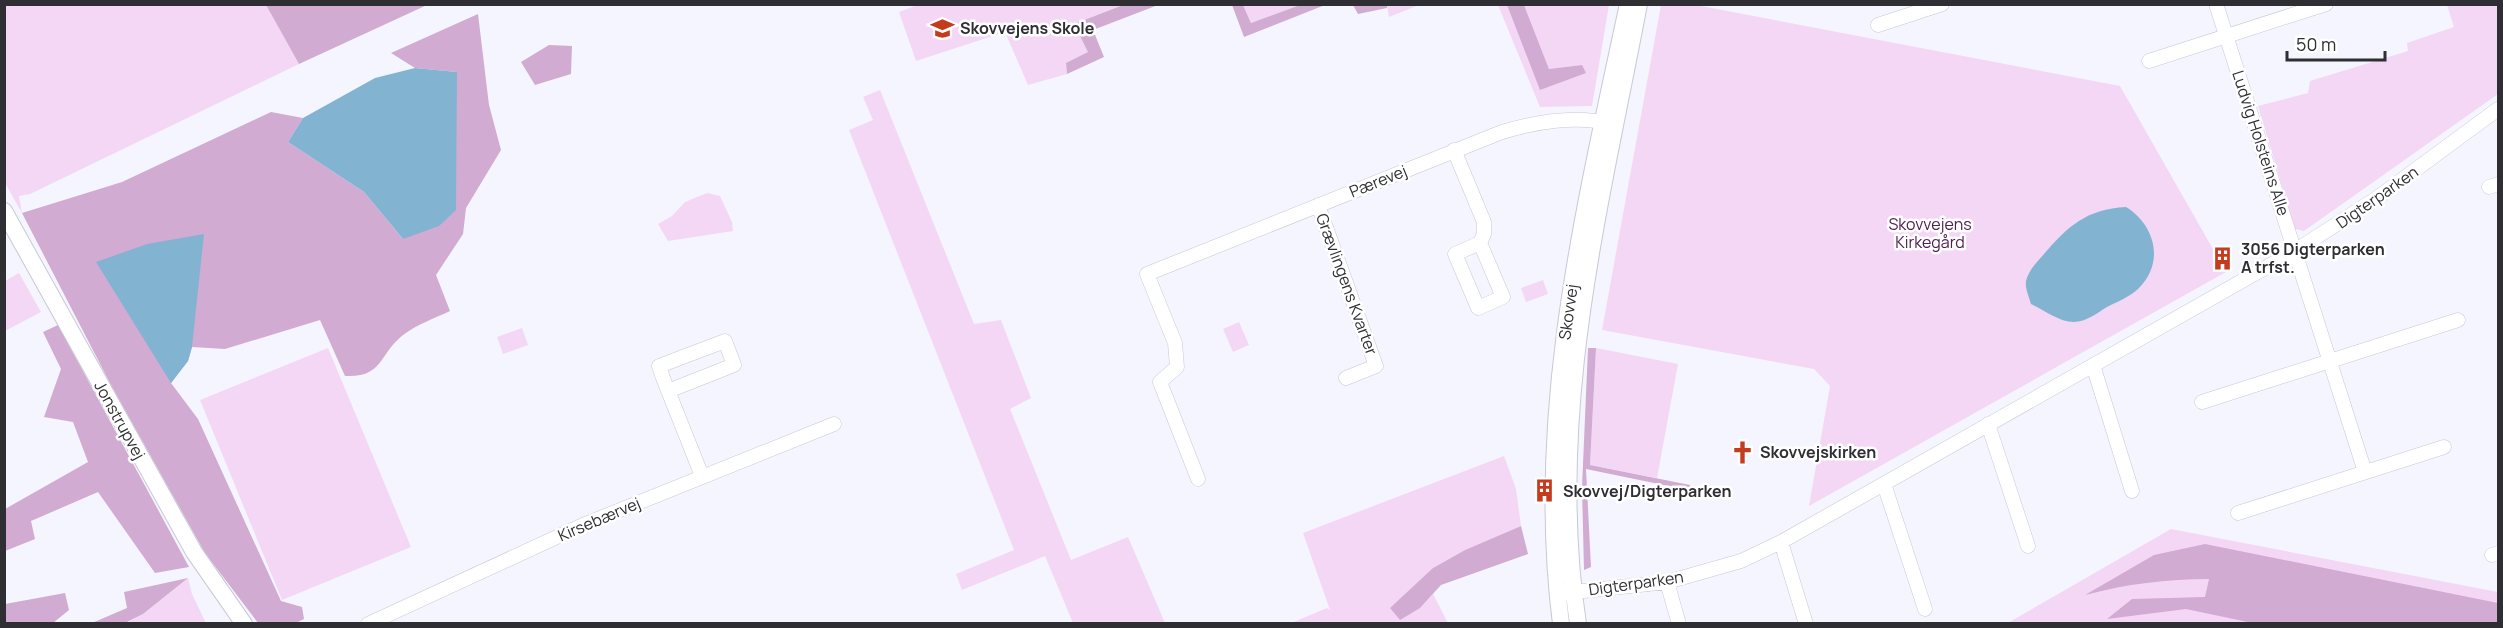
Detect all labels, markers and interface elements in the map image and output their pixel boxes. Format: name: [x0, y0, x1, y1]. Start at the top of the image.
school or university icon: Skovvejens Skole: [929, 15, 955, 41]
place label: Skovvejens Skole: [960, 17, 1095, 39]
scale bar: [2287, 24, 2384, 62]
text: 50 m: [2296, 32, 2336, 56]
street label: Ludvig Holsteins Alle: [2227, 68, 2295, 218]
street label: Pærevej: [1346, 160, 1410, 202]
street label: Digterparken: [2331, 161, 2423, 233]
street label: Grævlingens Kvarter: [1311, 210, 1383, 358]
park label: Skovvejens Kirkegård: [1888, 213, 1972, 253]
place label: 3056 Digterparken A trfst.: [2241, 238, 2385, 278]
building icon: 3056 Digterparken A trfst.: [2210, 245, 2236, 271]
street label: Skovvej: [1553, 283, 1583, 341]
street label: Jonstrupvej: [89, 377, 151, 463]
church icon: Skovvejskirken: [1729, 439, 1755, 465]
place label: Skovvejskirken: [1760, 441, 1876, 463]
building icon: Skovvej/Digterparken: [1532, 478, 1558, 504]
place label: Skovvej/Digterparken: [1563, 480, 1731, 502]
street label: Kirsebærvej: [554, 492, 644, 546]
street label: Digterparken: [1587, 565, 1685, 601]

